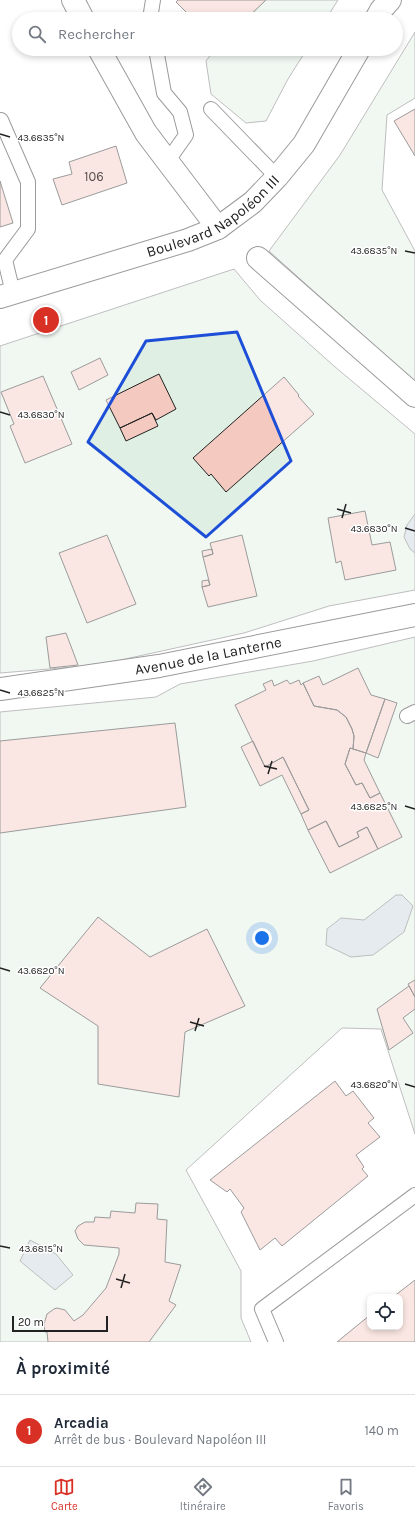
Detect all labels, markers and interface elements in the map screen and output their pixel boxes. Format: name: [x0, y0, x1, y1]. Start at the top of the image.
search box: [12, 12, 403, 56]
icon: search: [26, 23, 48, 45]
text: Rechercher: [58, 25, 135, 43]
text: 43.6835°N: [18, 132, 64, 144]
house number: 106: [84, 169, 104, 184]
street label: Boulevard Napoléon III: [144, 171, 283, 261]
text: 43.6835°N: [351, 245, 397, 257]
pin: 1: [33, 305, 59, 335]
text: 43.6830°N: [17, 409, 65, 421]
text: 43.6830°N: [350, 523, 398, 535]
street label: Avenue de la Lanterne: [134, 633, 283, 678]
text: 43.6825°N: [18, 687, 64, 699]
text: 43.6825°N: [351, 801, 397, 813]
your location: [252, 928, 272, 948]
text: 43.6820°N: [17, 965, 65, 977]
text: 43.6820°N: [350, 1079, 398, 1091]
text: 43.6815°N: [19, 1243, 63, 1255]
map controls: [367, 1294, 403, 1330]
button: locate: [367, 1294, 403, 1330]
scale bar: [12, 1314, 108, 1333]
text: 20 m: [18, 1316, 44, 1329]
text: À proximité: [16, 1358, 110, 1378]
text: Arcadia: [54, 1414, 109, 1432]
text: 1: [27, 1423, 31, 1438]
text: 140 m: [364, 1423, 399, 1438]
text: Arrêt de bus · Boulevard Napoléon III: [54, 1432, 266, 1447]
tab: Carte: [51, 1476, 78, 1513]
tab: Itinéraire: [180, 1476, 226, 1513]
tab: Favoris: [328, 1476, 364, 1513]

